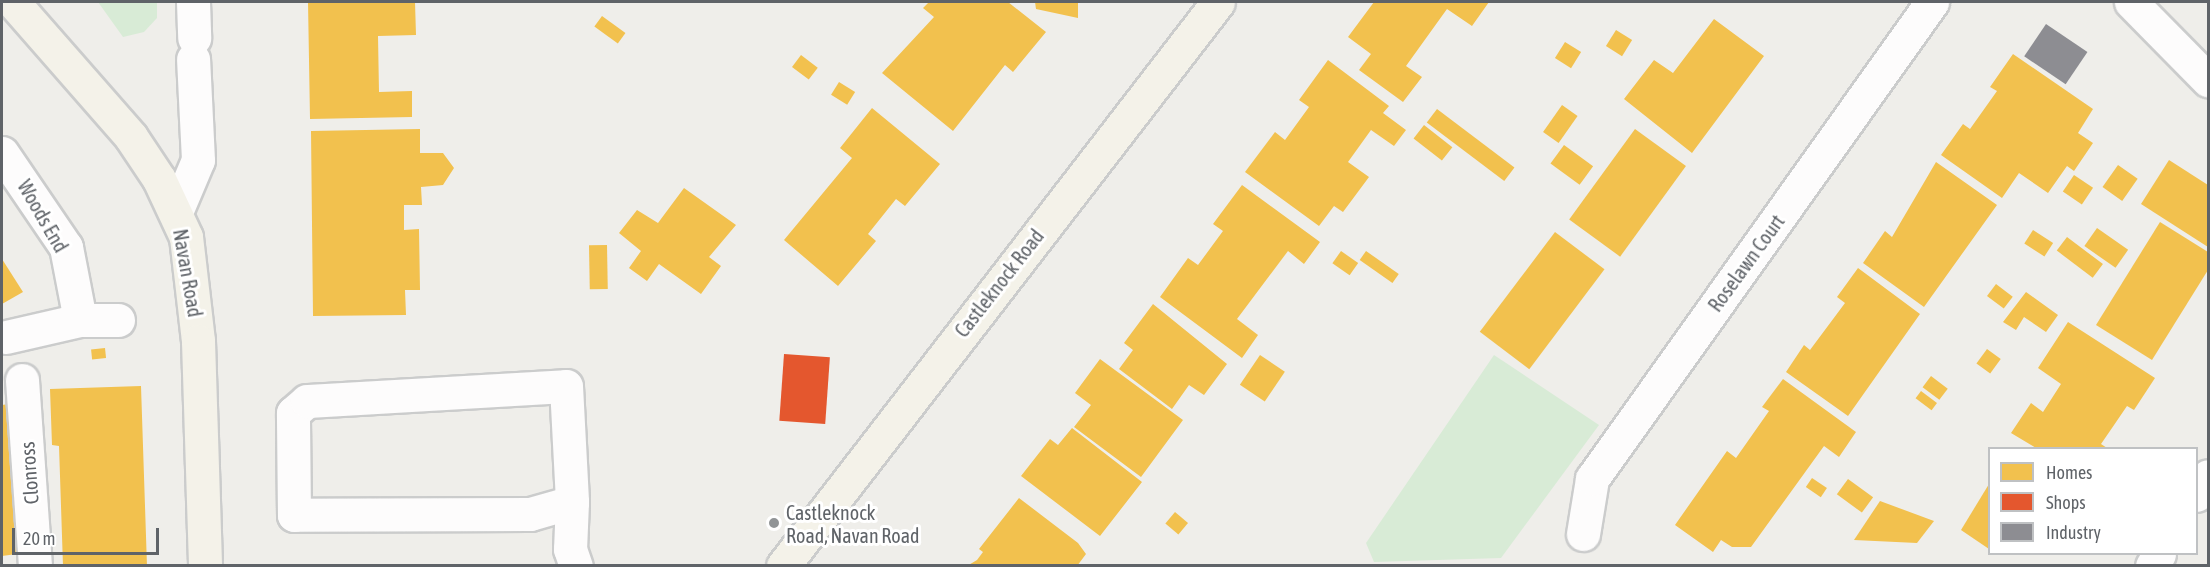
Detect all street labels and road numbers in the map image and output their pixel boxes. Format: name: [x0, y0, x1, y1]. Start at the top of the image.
street label: Woods End: [13, 175, 73, 257]
street label: Roselawn Court: [1703, 210, 1789, 316]
street label: Castleknock Road: [949, 224, 1049, 342]
street label: Navan Road: [168, 227, 208, 319]
street label: Clonross: [15, 441, 43, 505]

